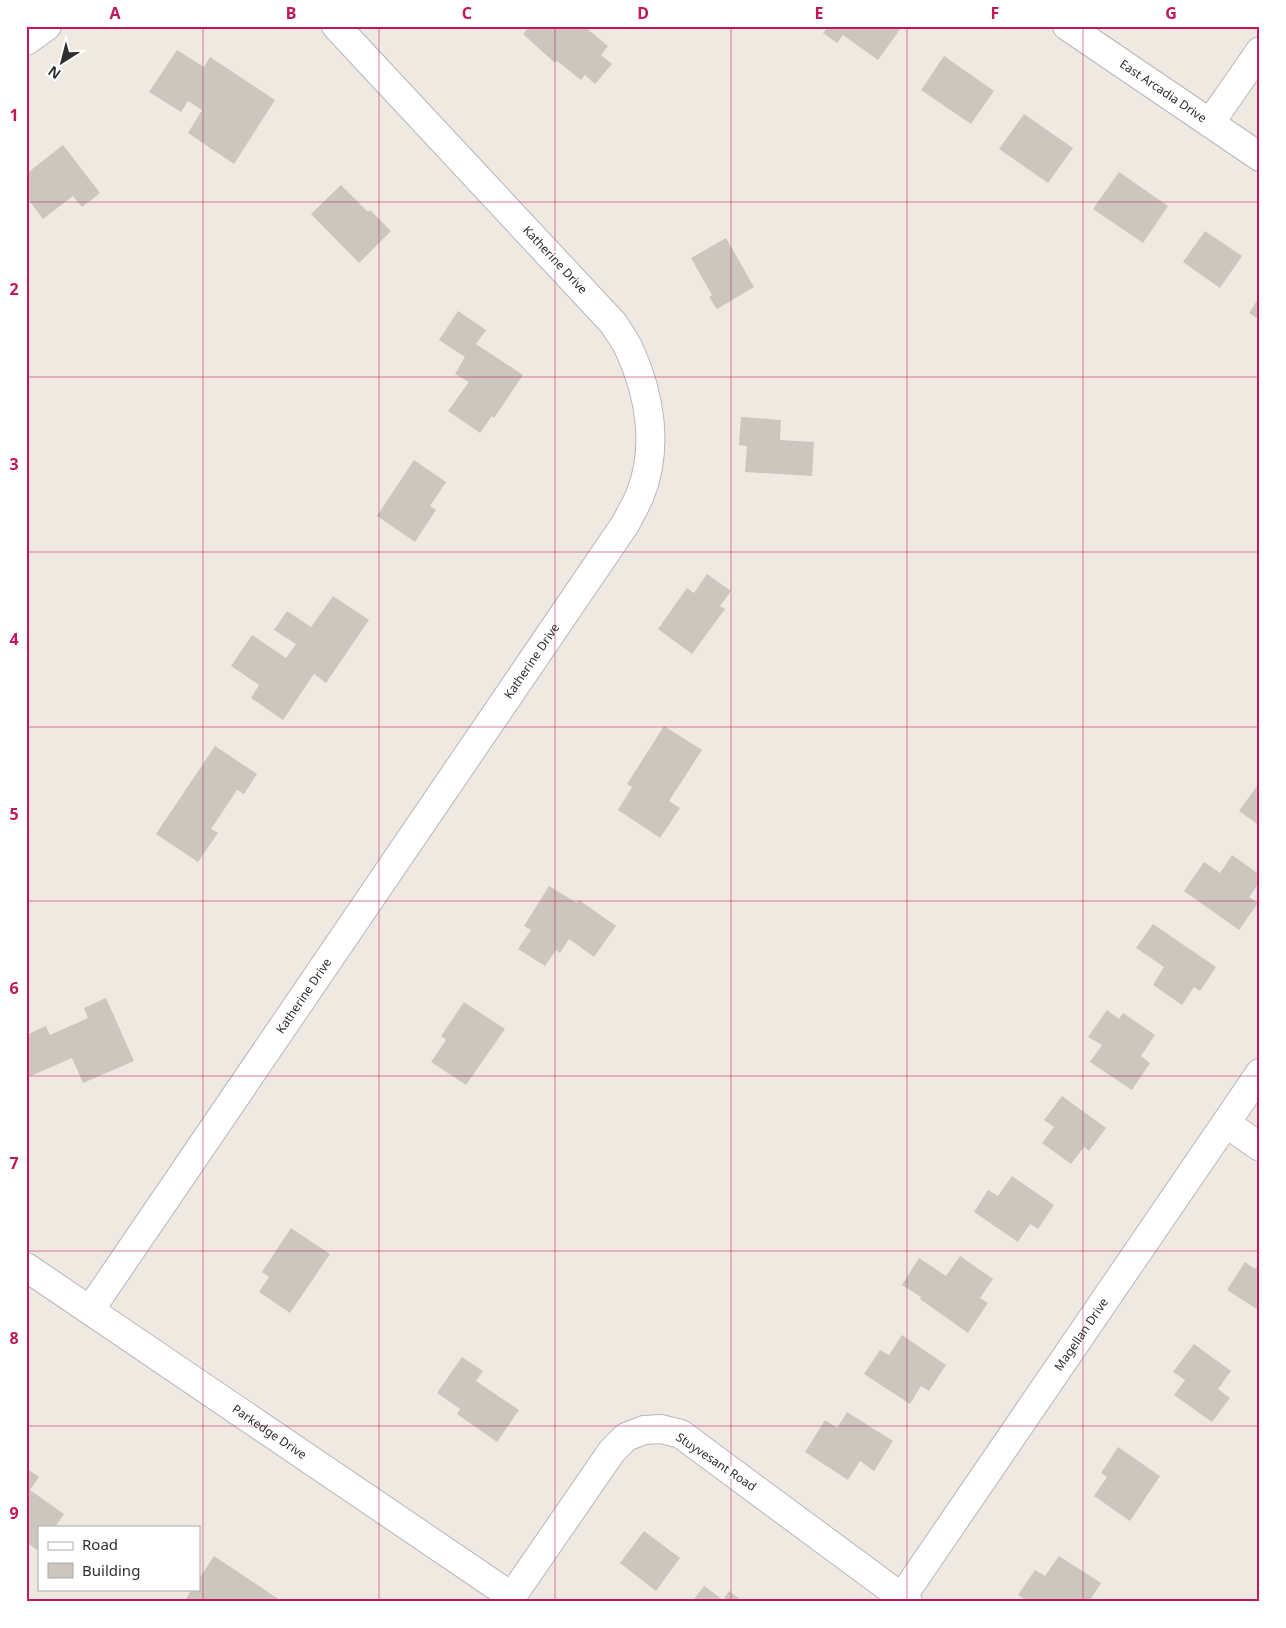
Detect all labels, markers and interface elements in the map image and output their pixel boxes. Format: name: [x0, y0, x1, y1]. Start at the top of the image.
text: A: [109, 2, 121, 24]
text: B: [286, 2, 296, 24]
text: C: [462, 2, 472, 24]
text: D: [637, 2, 649, 24]
text: E: [815, 2, 824, 24]
text: F: [991, 2, 999, 24]
text: G: [1165, 2, 1177, 24]
north arrow: [38, 38, 88, 88]
street label: East Arcadia Drive: [1116, 55, 1210, 126]
text: N: [44, 62, 64, 84]
text: 1: [9, 104, 19, 126]
street label: Katherine Drive: [519, 222, 592, 298]
text: 2: [9, 278, 19, 300]
text: 3: [9, 453, 19, 475]
street label: Katherine Drive: [500, 620, 563, 702]
text: 4: [9, 628, 19, 650]
text: 5: [9, 803, 19, 825]
street label: Katherine Drive: [272, 954, 335, 1037]
text: 6: [9, 977, 19, 999]
text: 7: [9, 1152, 19, 1174]
street label: Magellan Drive: [1050, 1294, 1112, 1374]
text: 8: [9, 1327, 19, 1349]
street label: Parkedge Drive: [229, 1400, 310, 1463]
street label: Stuyvesant Road: [673, 1428, 760, 1495]
text: 9: [9, 1502, 19, 1524]
legend: [38, 1526, 200, 1590]
text: Road: [82, 1534, 118, 1554]
text: Building: [82, 1560, 140, 1580]

